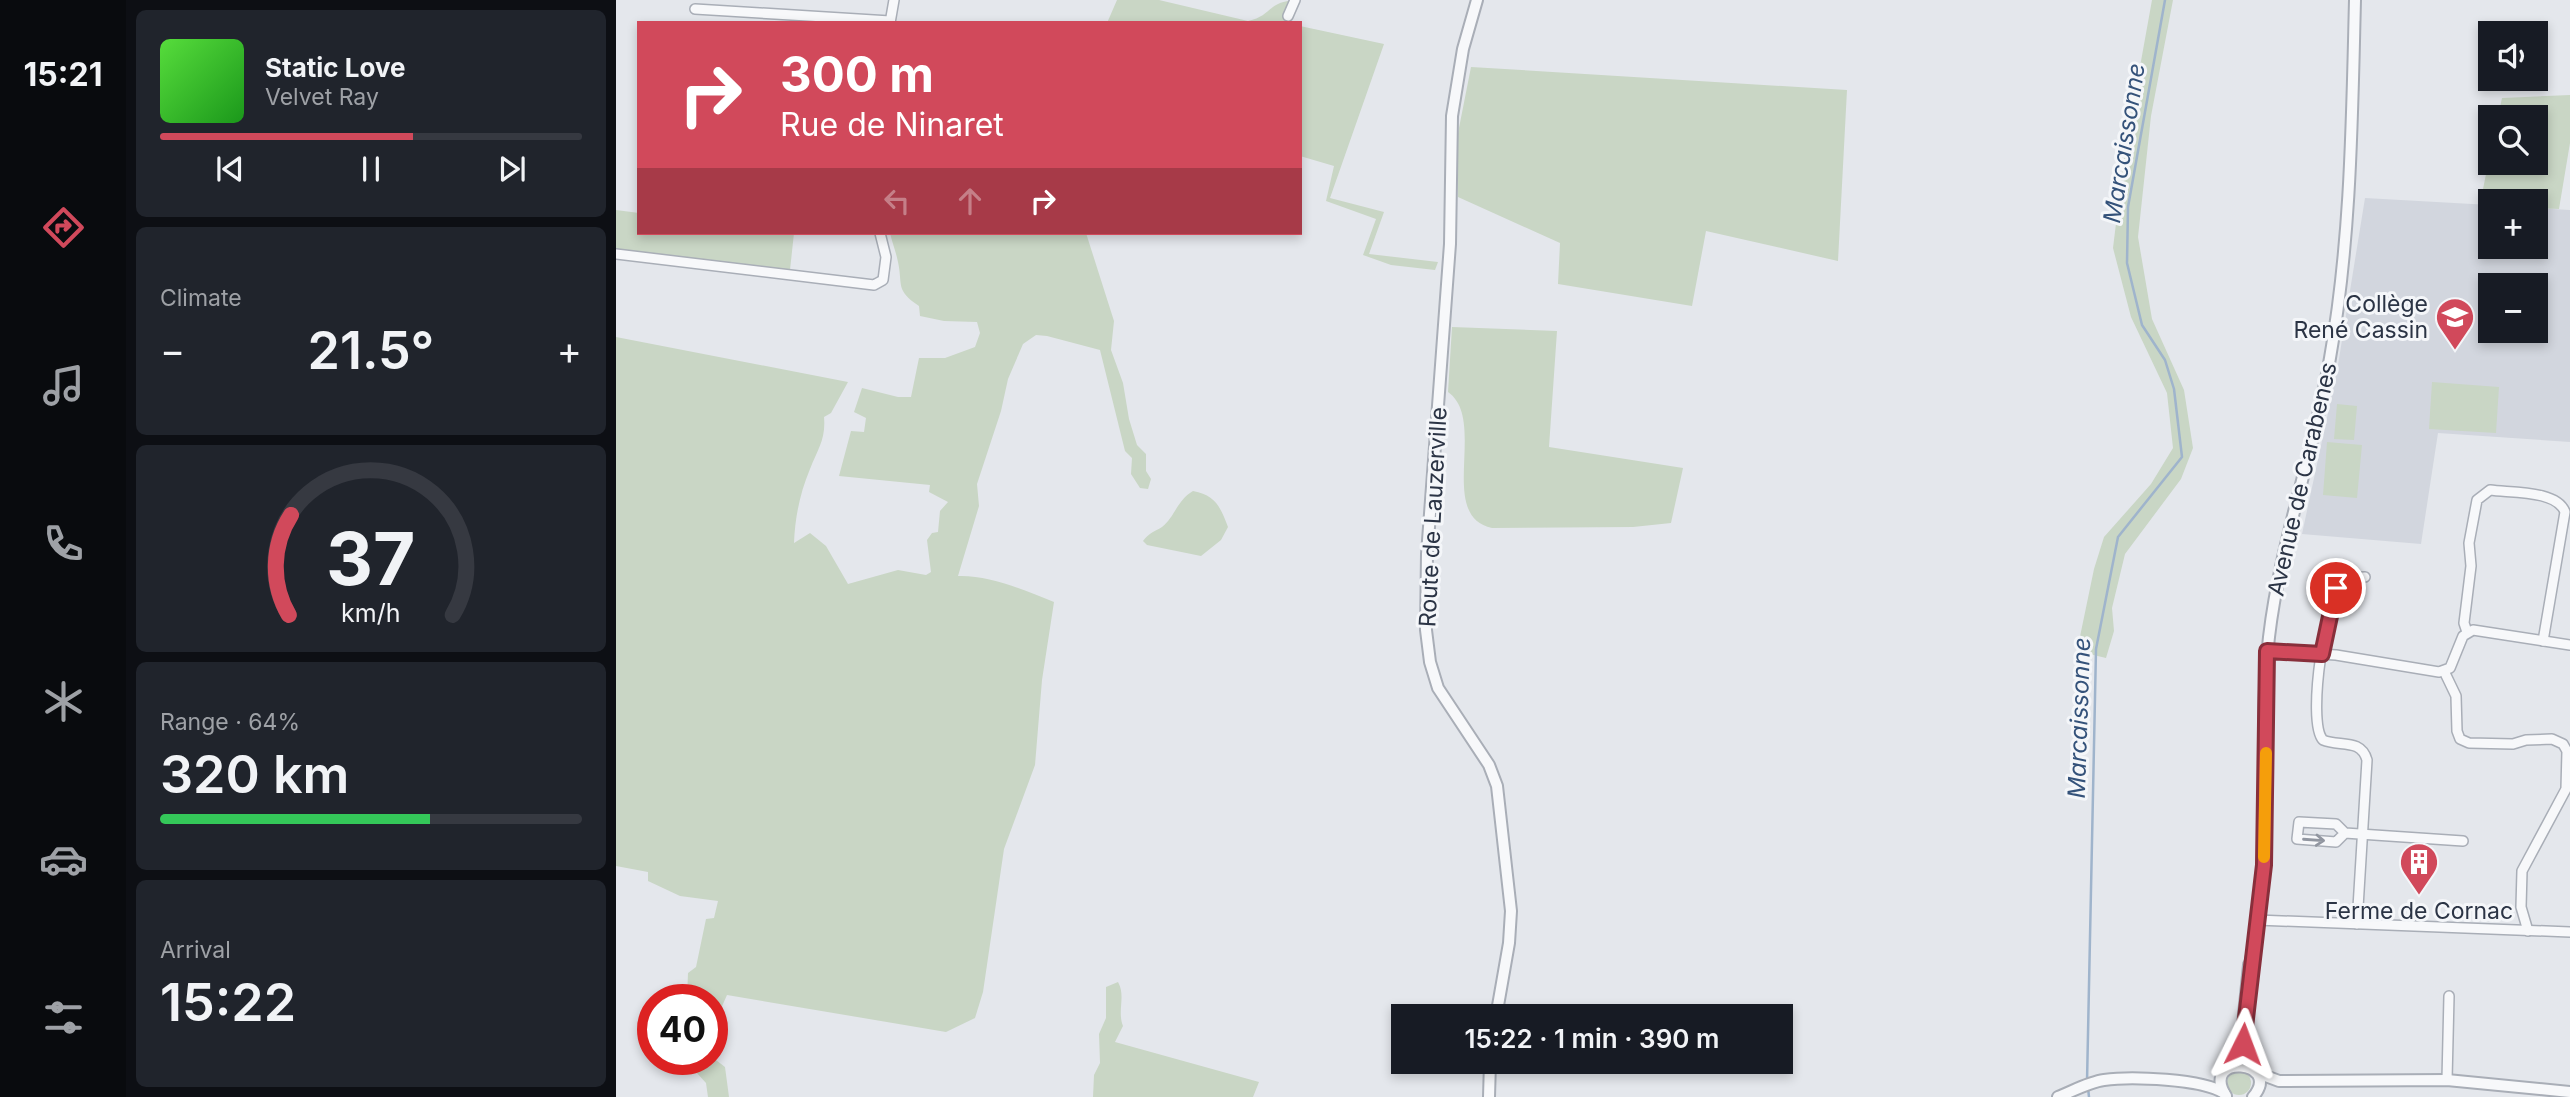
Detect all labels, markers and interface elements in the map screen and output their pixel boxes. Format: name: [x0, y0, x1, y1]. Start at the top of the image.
map controls: [2478, 21, 2548, 343]
button: sound: [2478, 21, 2548, 91]
text: 300 m: [780, 45, 934, 104]
icon: right: [665, 49, 756, 140]
text: Static Love: [265, 52, 406, 83]
text: 15:21: [24, 55, 102, 94]
water label: Marcaissonne: [2097, 61, 2151, 225]
text: Velvet Ray: [265, 83, 379, 111]
text: Rue de Ninaret: [780, 105, 1004, 144]
button: search: [2478, 105, 2548, 175]
icon: previous: [211, 150, 249, 188]
icon: pause: [352, 150, 390, 188]
icon: next: [493, 150, 531, 188]
icon: left: [878, 182, 916, 220]
icon: ahead: [951, 182, 989, 220]
icon: right: [1024, 182, 1062, 220]
button: +: [2478, 189, 2548, 259]
icon: directions: [39, 203, 88, 252]
button: −: [2478, 273, 2548, 343]
text: Climate: [160, 284, 242, 312]
place label: Collège René Cassin: [2294, 290, 2428, 344]
school or university icon: Collège René Cassin: [2434, 296, 2476, 351]
text: 21.5°: [308, 319, 434, 382]
text: −: [160, 327, 185, 373]
text: +: [557, 327, 582, 373]
street label: Avenue de Carabenes: [2261, 359, 2343, 599]
icon: music: [39, 361, 88, 410]
street label: Route de Lauzerville: [1413, 406, 1453, 628]
text: 37: [326, 514, 416, 603]
icon: phone: [39, 519, 88, 568]
pin: [2306, 558, 2366, 618]
icon: arrive: [2317, 569, 2355, 607]
text: km/h: [341, 597, 401, 627]
water label: Marcaissonne: [2062, 637, 2096, 799]
icon: climate: [39, 677, 88, 726]
text: Range · 64%: [160, 708, 300, 736]
text: 320 km: [160, 743, 349, 806]
one-way arrow: [2302, 834, 2324, 847]
icon: car: [39, 835, 88, 884]
building icon: Ferme de Cornac: [2398, 841, 2440, 896]
place label: Ferme de Cornac: [2325, 897, 2513, 925]
text: Arrival: [160, 936, 231, 964]
text: 15:22: [160, 971, 296, 1034]
speed limit sign: 40: [637, 984, 728, 1075]
icon: filters: [39, 993, 88, 1042]
position arrow: [2206, 1007, 2280, 1081]
text: 15:22 · 1 min · 390 m: [1465, 1023, 1719, 1054]

